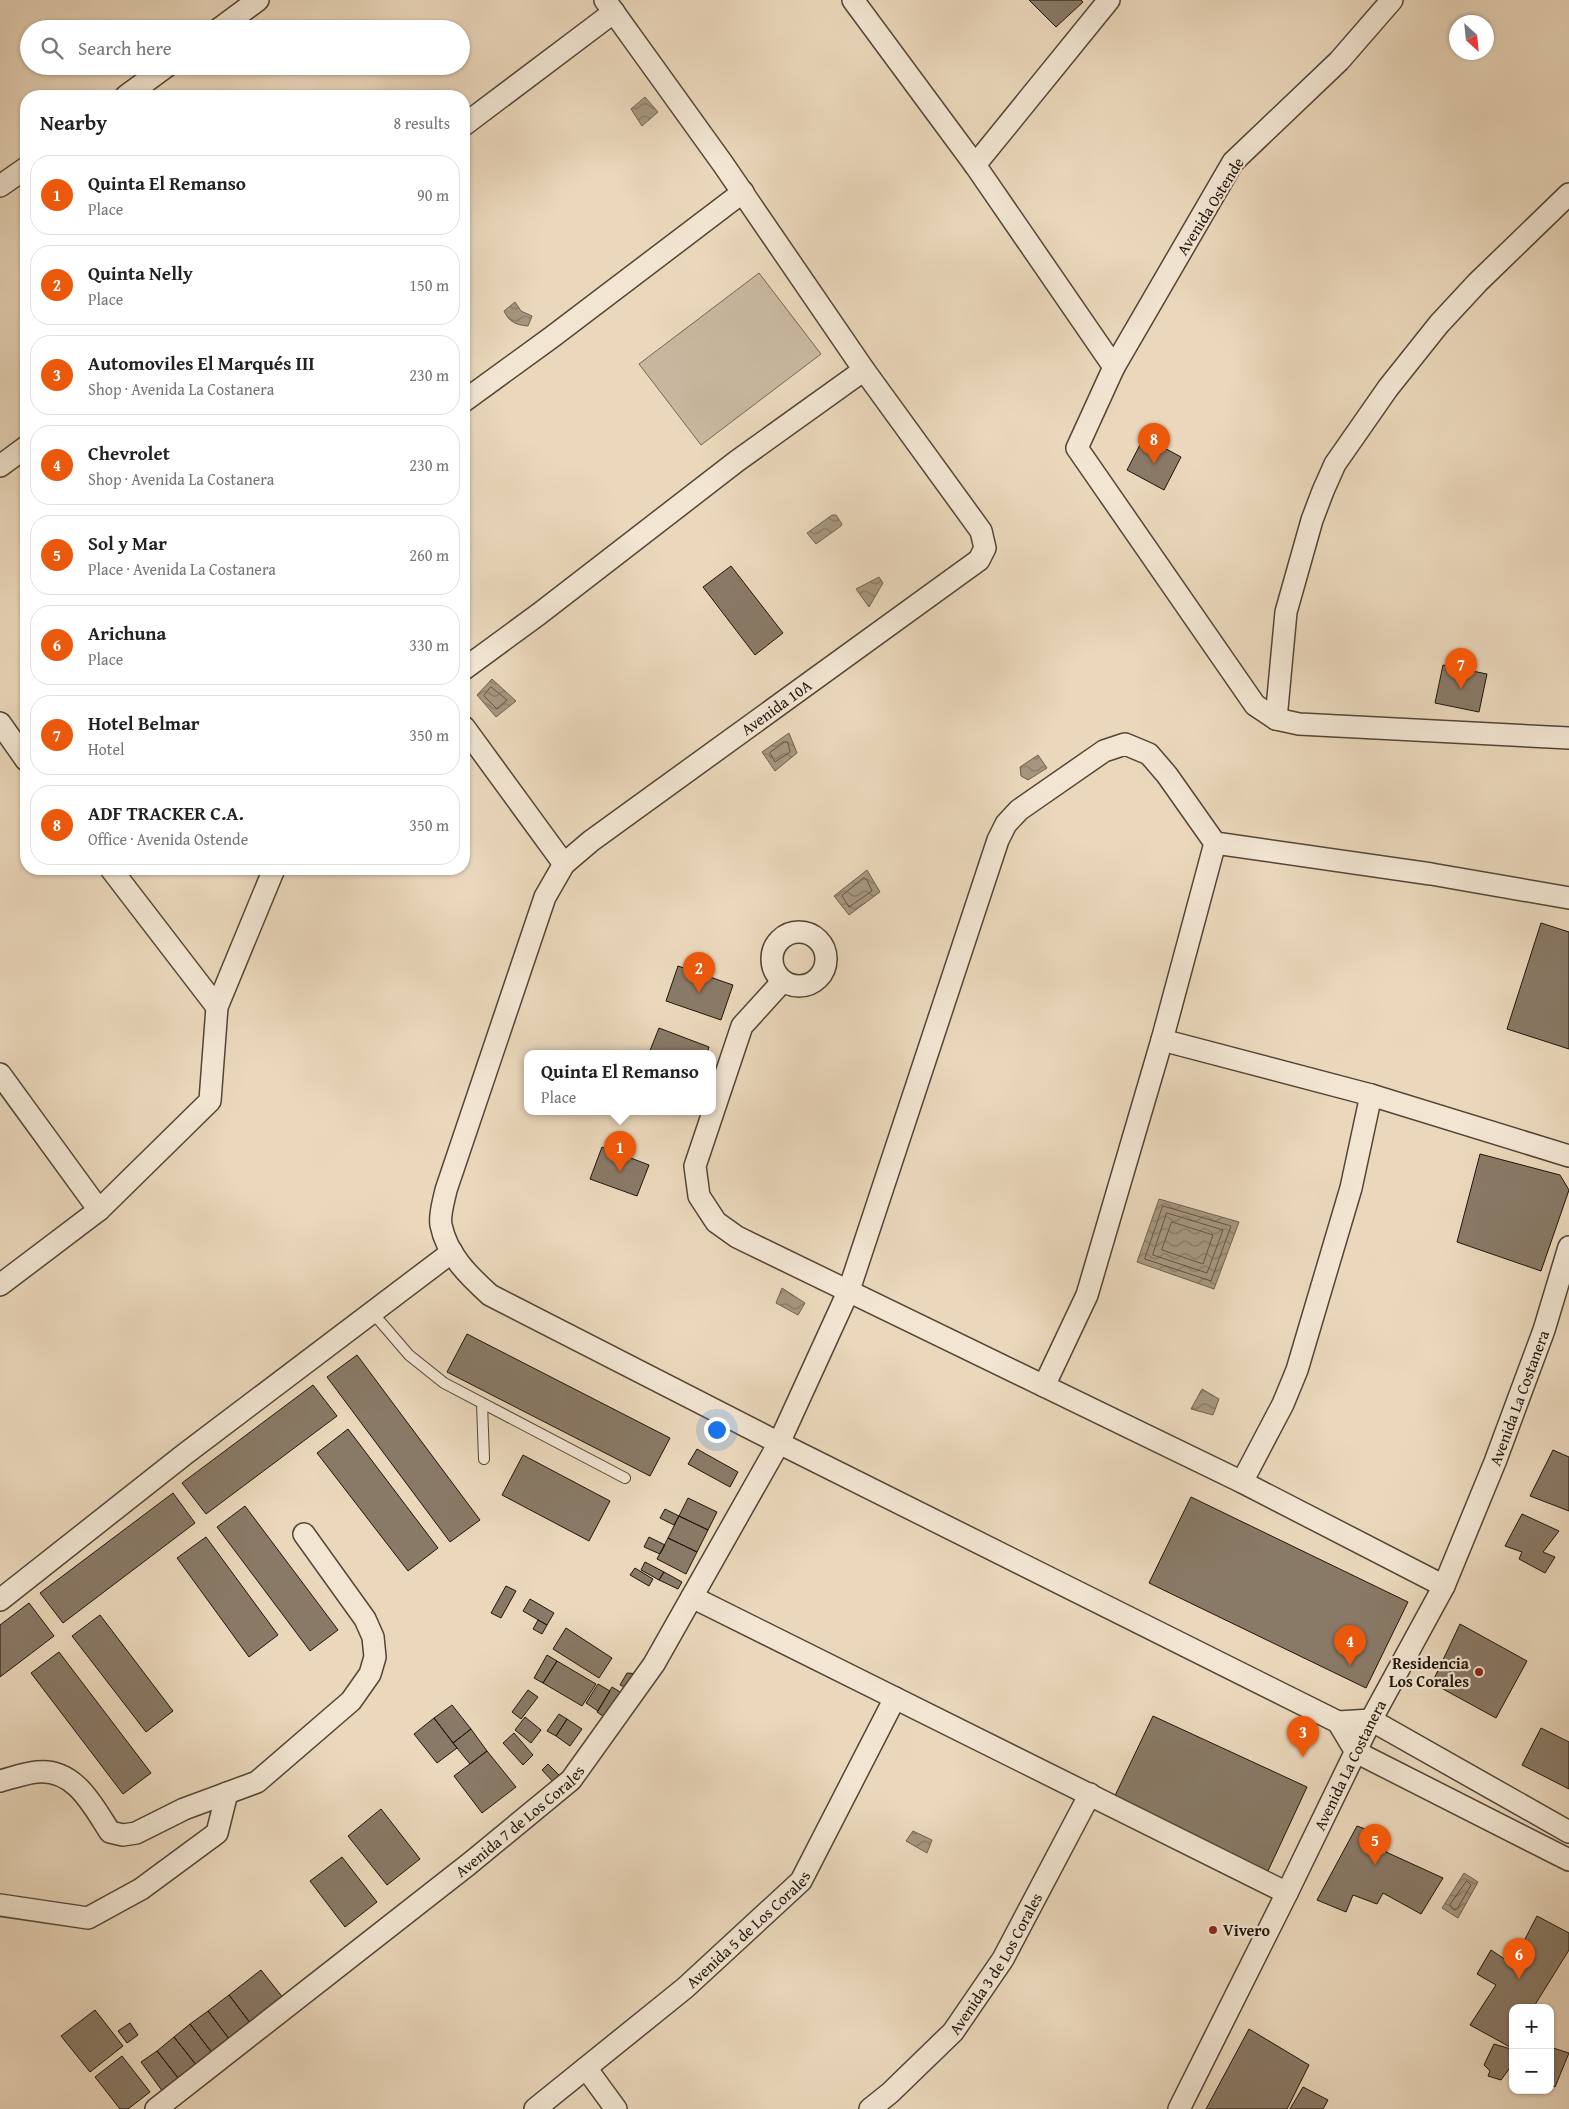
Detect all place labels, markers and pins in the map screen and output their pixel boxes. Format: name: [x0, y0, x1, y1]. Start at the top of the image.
pin: 8: [1138, 423, 1170, 464]
pin: 7: [1445, 648, 1477, 689]
pin: 2: [683, 952, 715, 993]
pin: 1: [604, 1131, 636, 1172]
pin: 4: [1334, 1625, 1366, 1666]
place label: Residencia Los Corales: [1389, 1651, 1470, 1693]
marker: Residencia Los Corales: [1473, 1666, 1485, 1678]
pin: 3: [1287, 1716, 1319, 1757]
pin: 5: [1359, 1824, 1391, 1865]
place label: Vivero: [1223, 1918, 1270, 1942]
marker: Vivero: [1207, 1924, 1219, 1936]
pin: 6: [1503, 1938, 1535, 1979]

